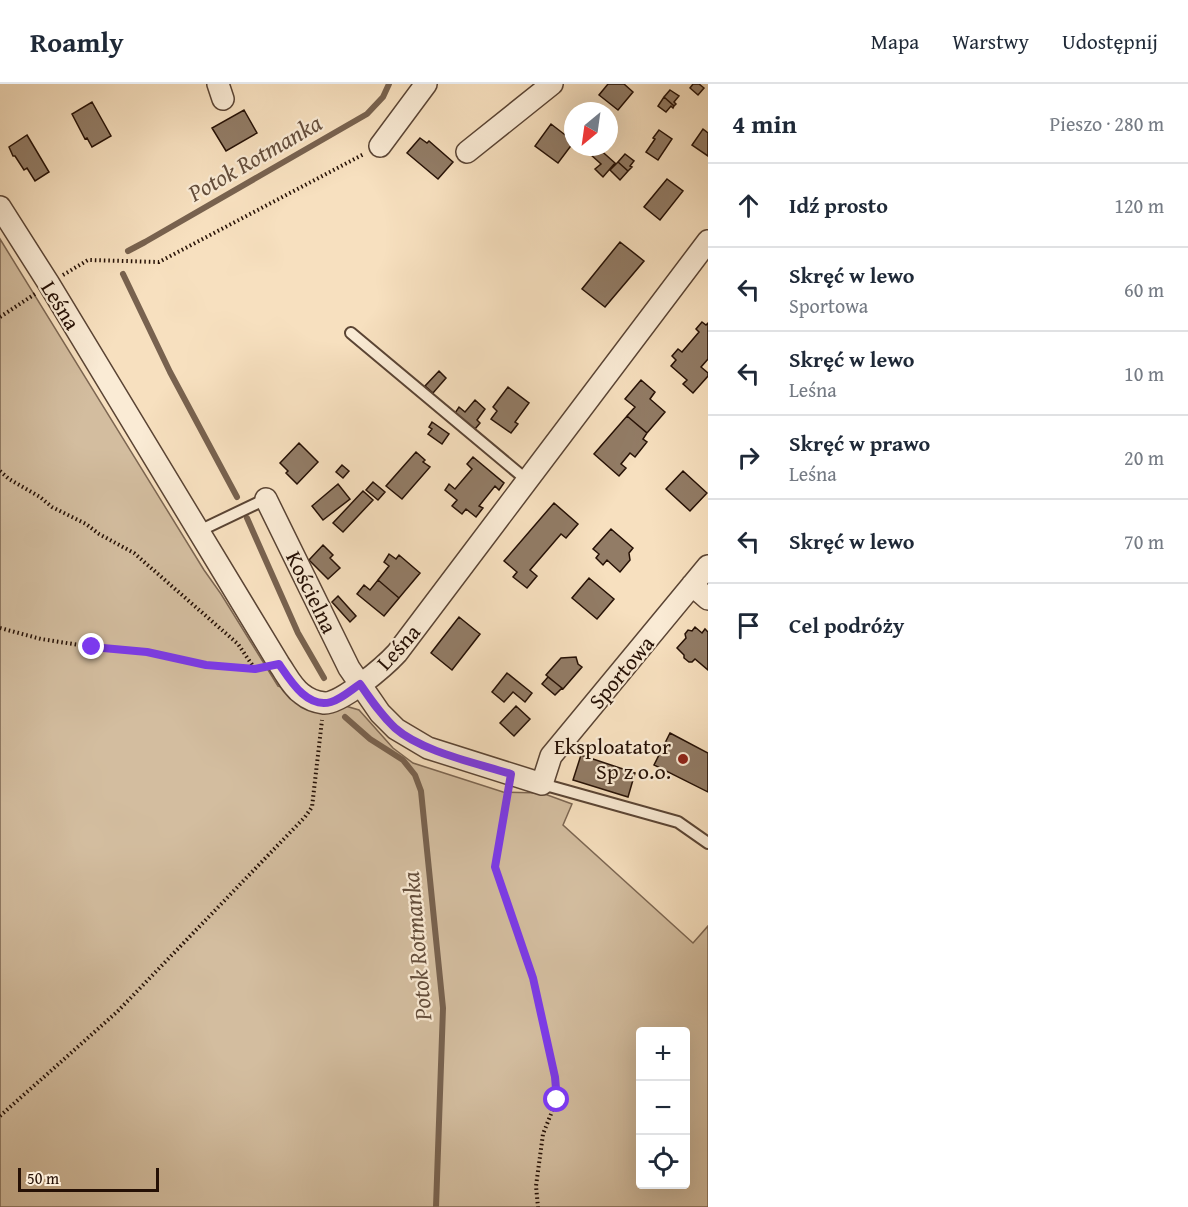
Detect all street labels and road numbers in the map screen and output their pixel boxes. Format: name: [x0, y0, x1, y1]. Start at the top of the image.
street label: Leśna: [34, 274, 89, 336]
street label: Kościelna: [278, 545, 346, 639]
street label: Leśna: [369, 616, 428, 677]
street label: Sportowa: [581, 628, 662, 716]

